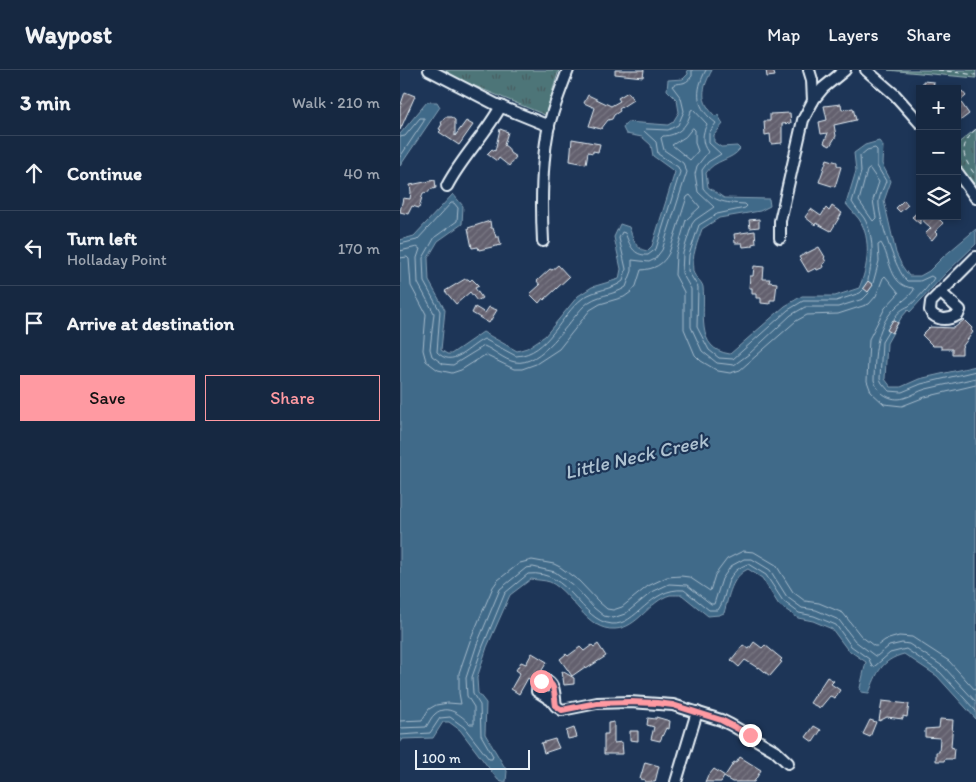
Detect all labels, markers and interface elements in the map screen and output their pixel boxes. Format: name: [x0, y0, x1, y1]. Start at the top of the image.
text: Waypost: [25, 20, 112, 49]
text: Map: [767, 24, 800, 46]
text: Layers: [828, 24, 878, 46]
text: Share: [906, 24, 951, 46]
map controls: [916, 85, 961, 220]
button: +: [916, 85, 961, 130]
text: 3 min: [20, 90, 70, 115]
text: Walk · 210 m: [292, 93, 380, 112]
button: −: [916, 130, 961, 175]
icon: ahead: [20, 159, 48, 187]
text: Continue: [67, 162, 142, 185]
text: 40 m: [343, 164, 380, 183]
button: layers: [916, 175, 961, 220]
text: Turn left: [67, 227, 137, 250]
icon: left: [20, 234, 48, 262]
text: 170 m: [338, 239, 380, 258]
text: Holladay Point: [67, 250, 167, 269]
icon: arrive: [20, 309, 48, 337]
text: Arrive at destination: [67, 312, 234, 335]
button: Save: [20, 375, 195, 421]
button: Share: [205, 375, 380, 421]
water label: Little Neck Creek: [562, 427, 712, 484]
route start: [530, 670, 553, 693]
route end: [739, 724, 762, 747]
scale bar: [415, 747, 530, 770]
text: 100 m: [422, 750, 461, 767]

